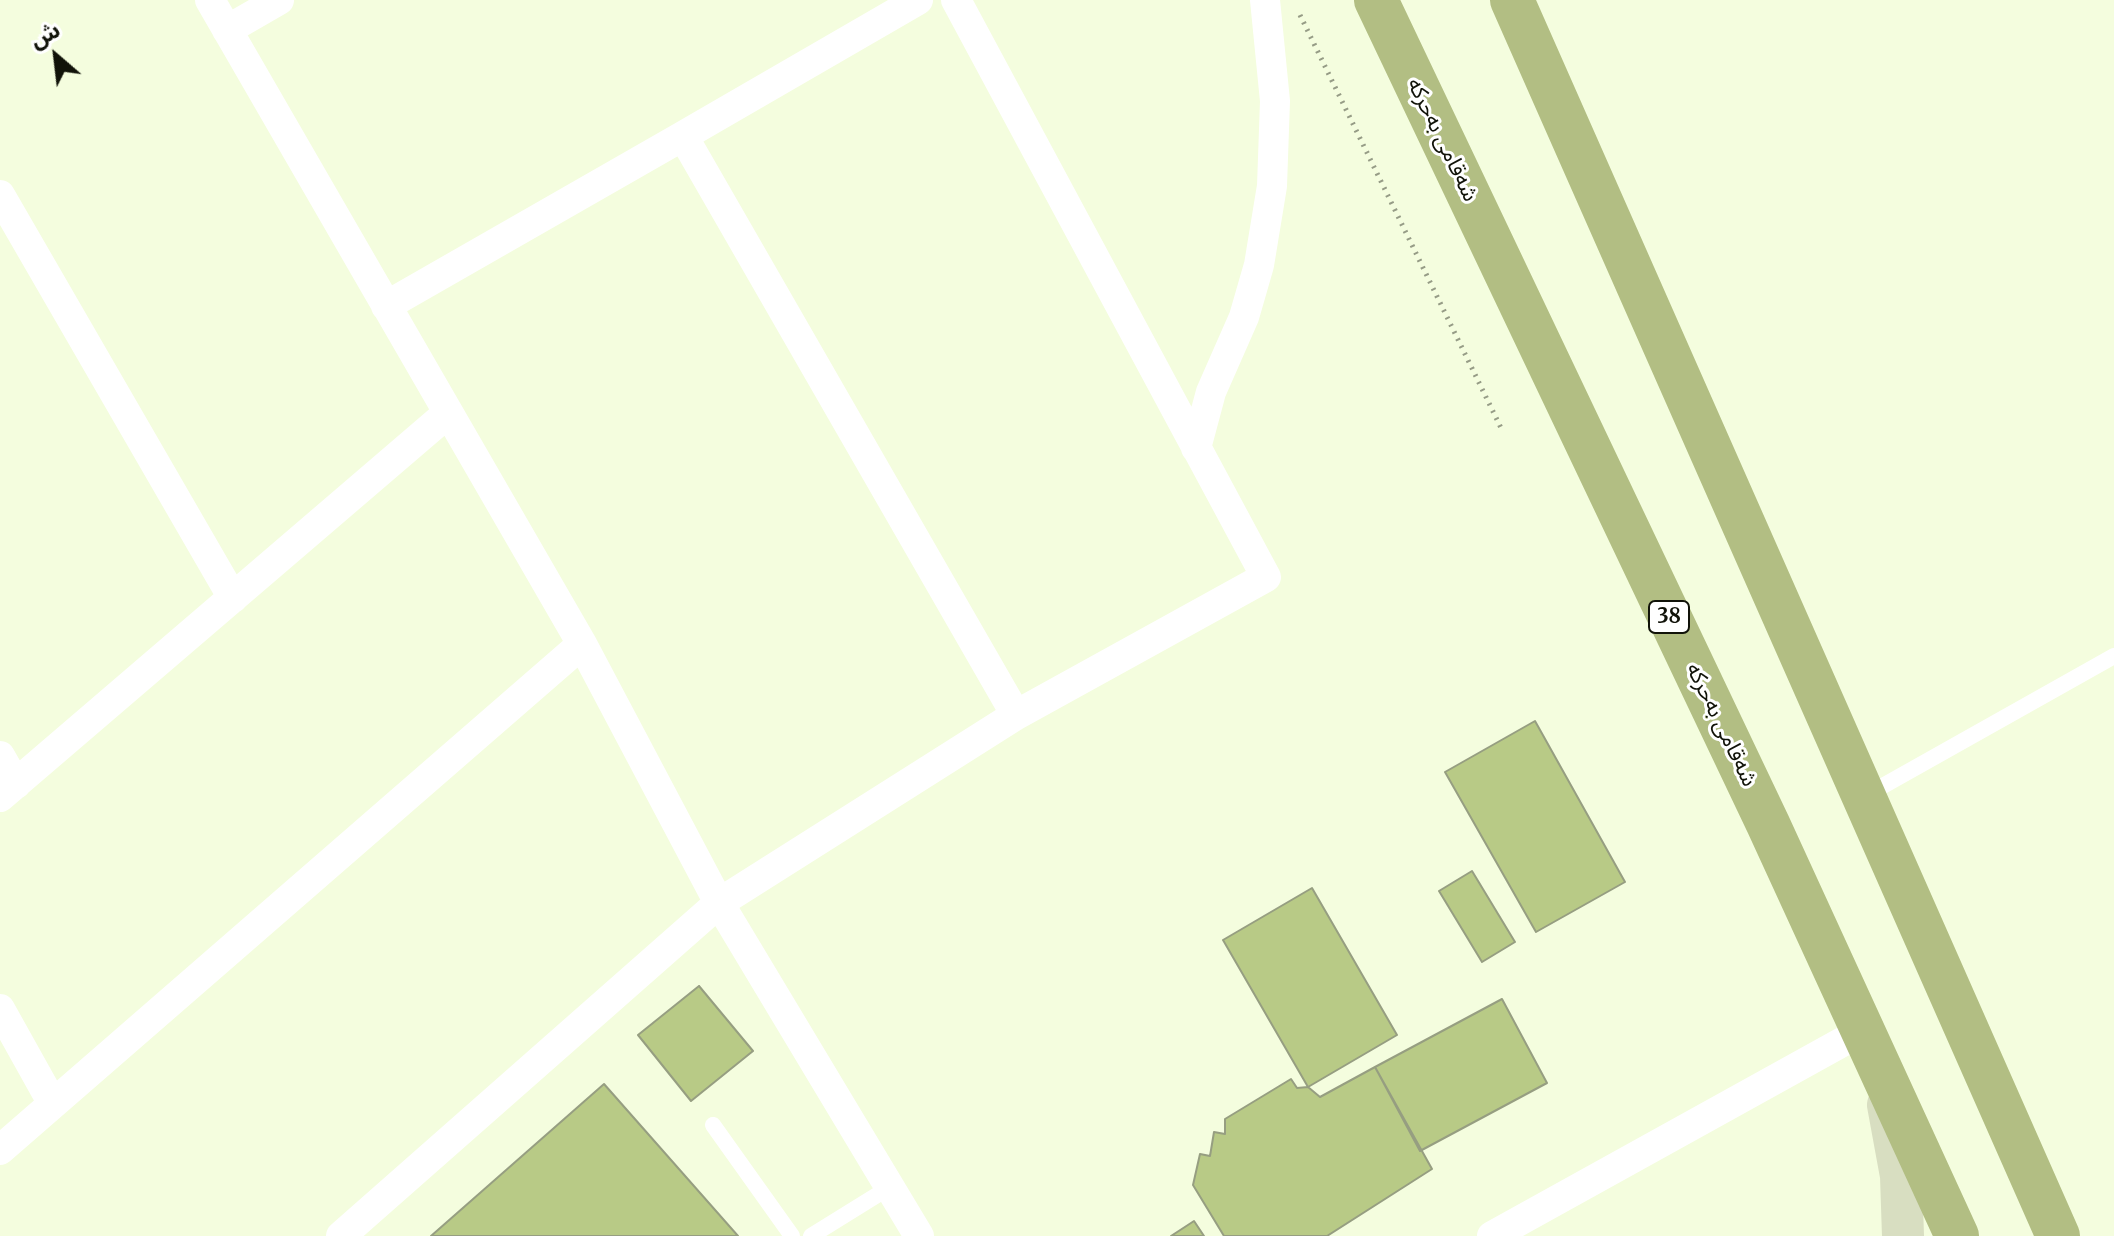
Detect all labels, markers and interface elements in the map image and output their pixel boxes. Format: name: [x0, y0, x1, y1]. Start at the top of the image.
text: ش: [25, 15, 65, 54]
north arrow: [16, 16, 96, 96]
street label: شەقامی بەحرکە: [1401, 74, 1483, 206]
road number: 38: [1649, 601, 1689, 633]
street label: شەقامی بەحرکە: [1680, 659, 1762, 791]

